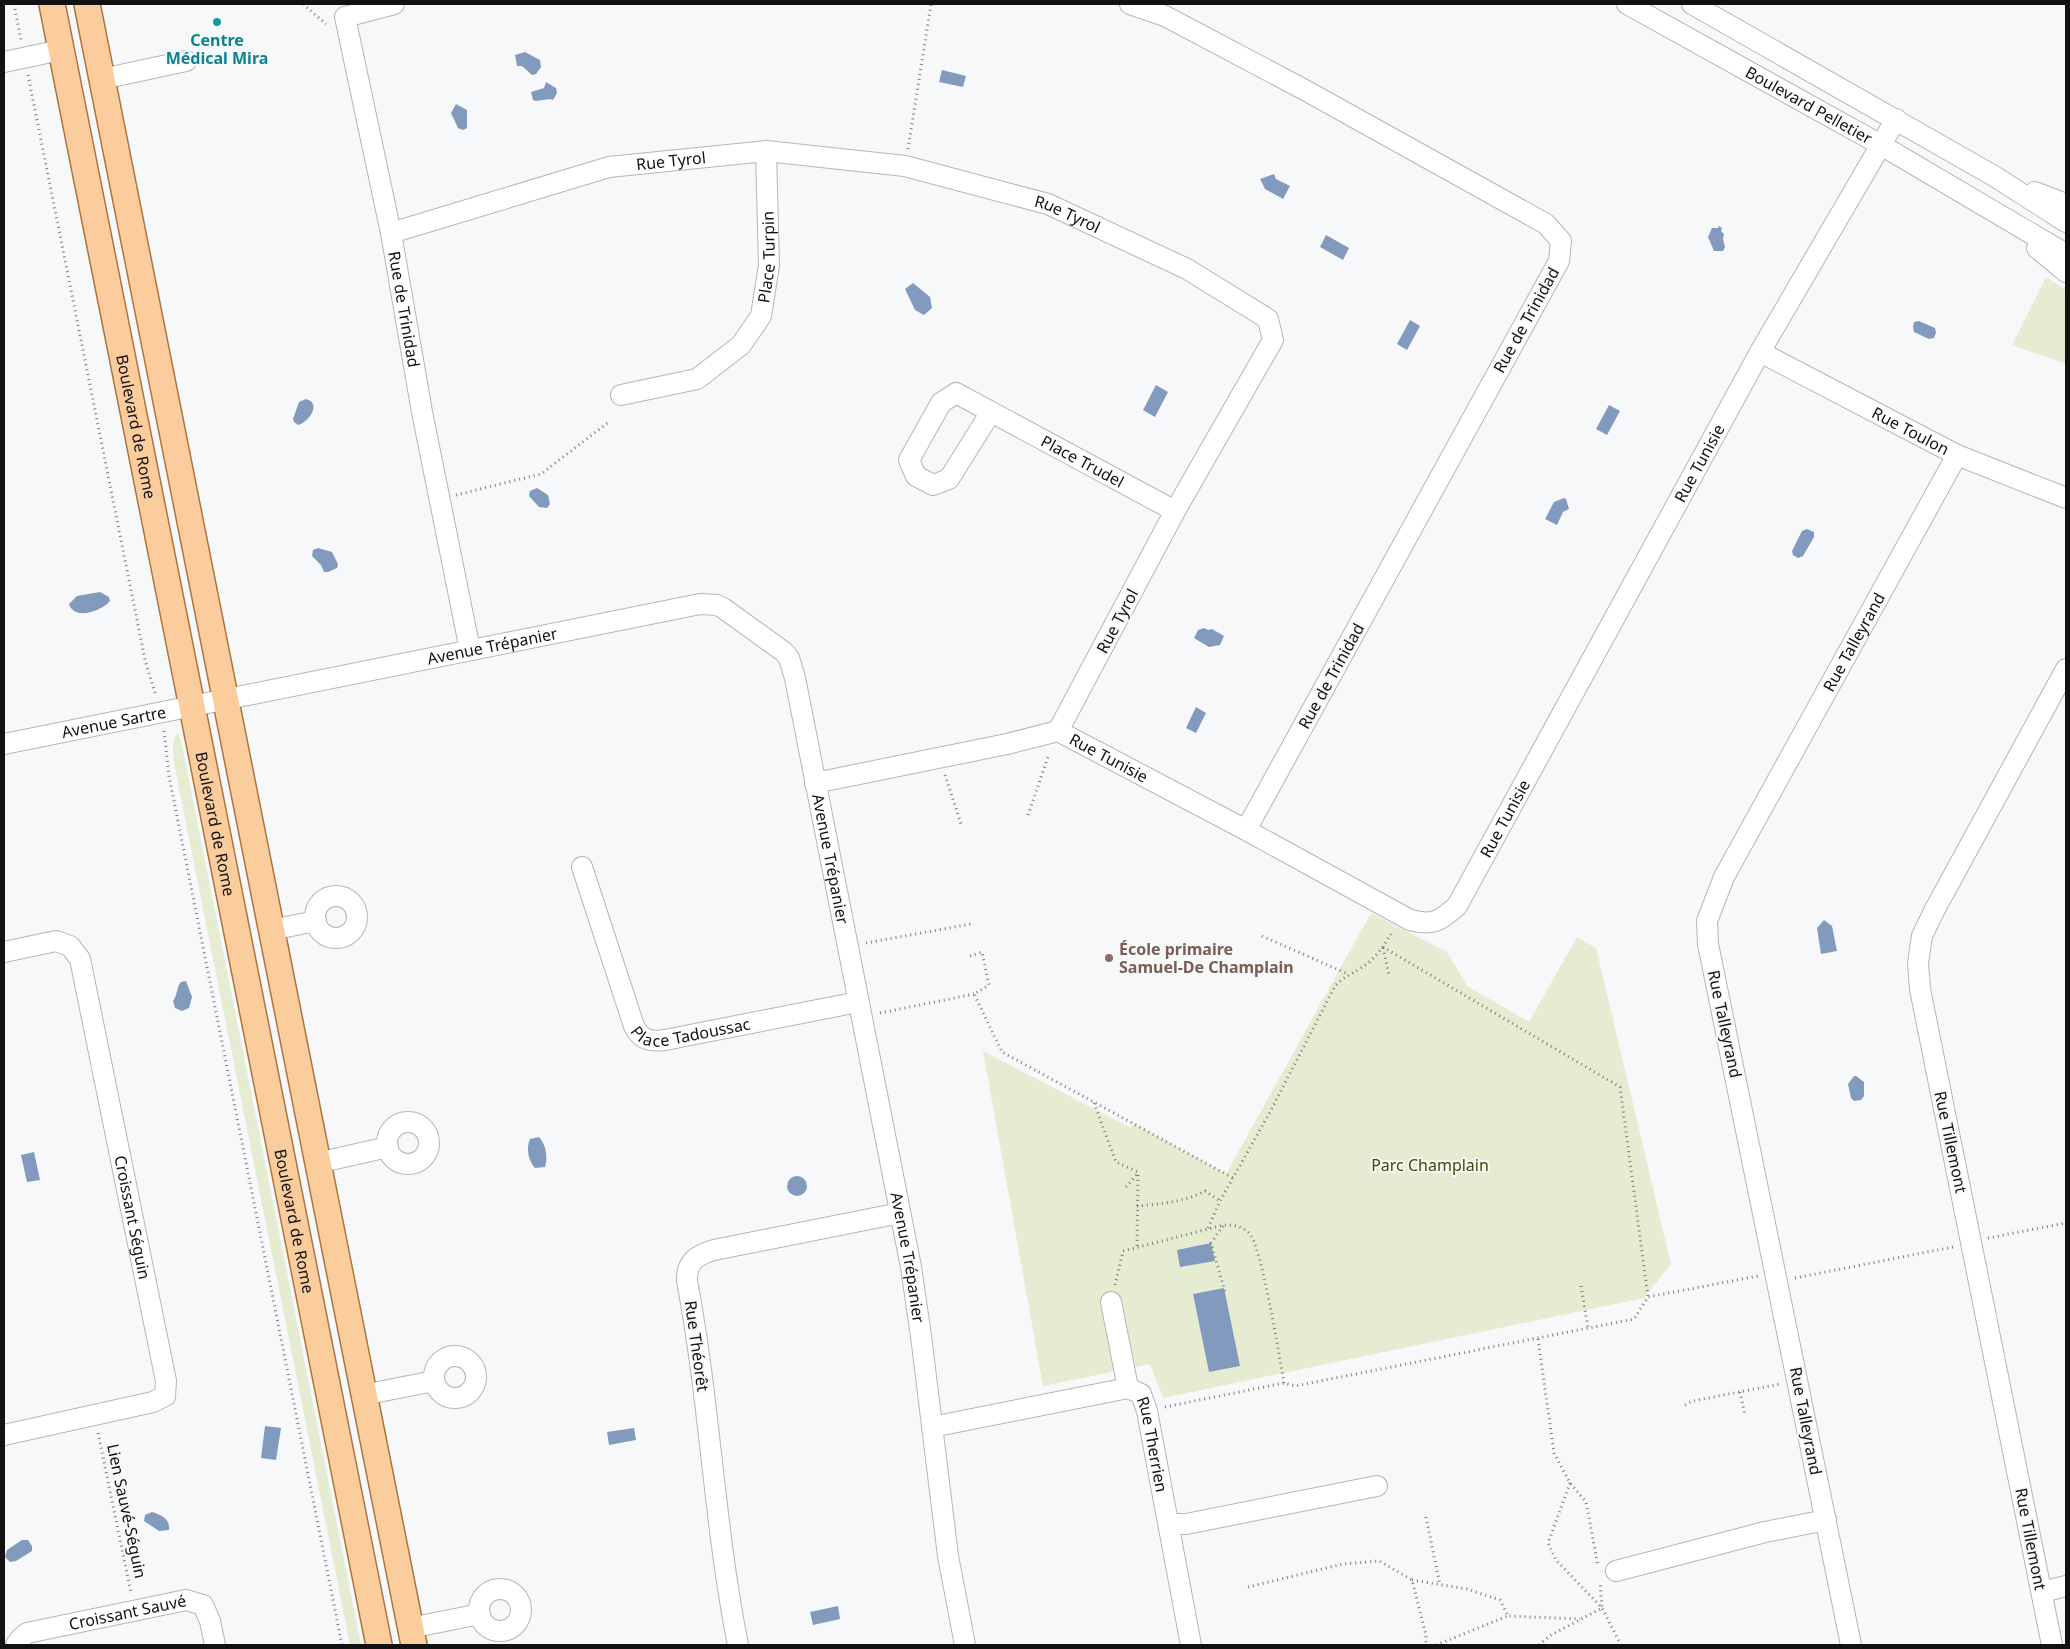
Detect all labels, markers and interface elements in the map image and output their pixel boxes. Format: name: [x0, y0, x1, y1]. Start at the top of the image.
marker: Centre Médical Mira: [211, 16, 223, 28]
place label: Centre Médical Mira: [166, 29, 268, 69]
street label: Boulevard Pelletier: [1741, 61, 1877, 149]
street label: Rue Tyrol: [635, 146, 707, 175]
street label: Rue Tyrol: [1032, 190, 1104, 238]
street label: Place Turpin: [752, 211, 780, 304]
street label: Rue de Trinidad: [383, 249, 425, 369]
street label: Rue de Trinidad: [1488, 263, 1564, 377]
street label: Boulevard de Rome: [111, 352, 161, 501]
street label: Rue Toulon: [1868, 402, 1953, 460]
street label: Rue Tunisie: [1669, 420, 1729, 506]
street label: Place Trudel: [1037, 430, 1128, 493]
street label: Rue Tyrol: [1091, 585, 1143, 657]
street label: Rue Talleyrand: [1818, 589, 1890, 695]
street label: Rue de Trinidad: [1293, 619, 1369, 733]
street label: Avenue Trépanier: [425, 622, 560, 670]
street label: Avenue Sartre: [60, 701, 168, 743]
street label: Rue Tunisie: [1066, 728, 1152, 788]
street label: Boulevard de Rome: [190, 750, 241, 898]
street label: Rue Tunisie: [1475, 776, 1535, 862]
street label: Avenue Trépanier: [807, 792, 854, 926]
place label: École primaire Samuel-De Champlain: [1119, 938, 1294, 978]
marker: École primaire Samuel-De Champlain: [1103, 952, 1115, 964]
street label: Rue Talleyrand: [1703, 968, 1747, 1080]
street label: Place Tadoussac: [626, 1012, 752, 1052]
street label: Rue Tillemont: [1929, 1089, 1973, 1195]
street label: Boulevard de Rome: [269, 1147, 320, 1295]
street label: Croissant Séguin: [109, 1153, 156, 1281]
park label: Parc Champlain: [1371, 1154, 1489, 1176]
street label: Avenue Trépanier: [886, 1190, 930, 1325]
street label: Rue Théorêt: [680, 1299, 714, 1393]
street label: Rue Talleyrand: [1785, 1365, 1827, 1477]
street label: Rue Therrien: [1132, 1393, 1173, 1494]
street label: Lien Sauvé-Séguin: [102, 1442, 152, 1580]
street label: Rue Tillemont: [2010, 1486, 2052, 1592]
street label: Croissant Sauvé: [67, 1589, 188, 1635]

